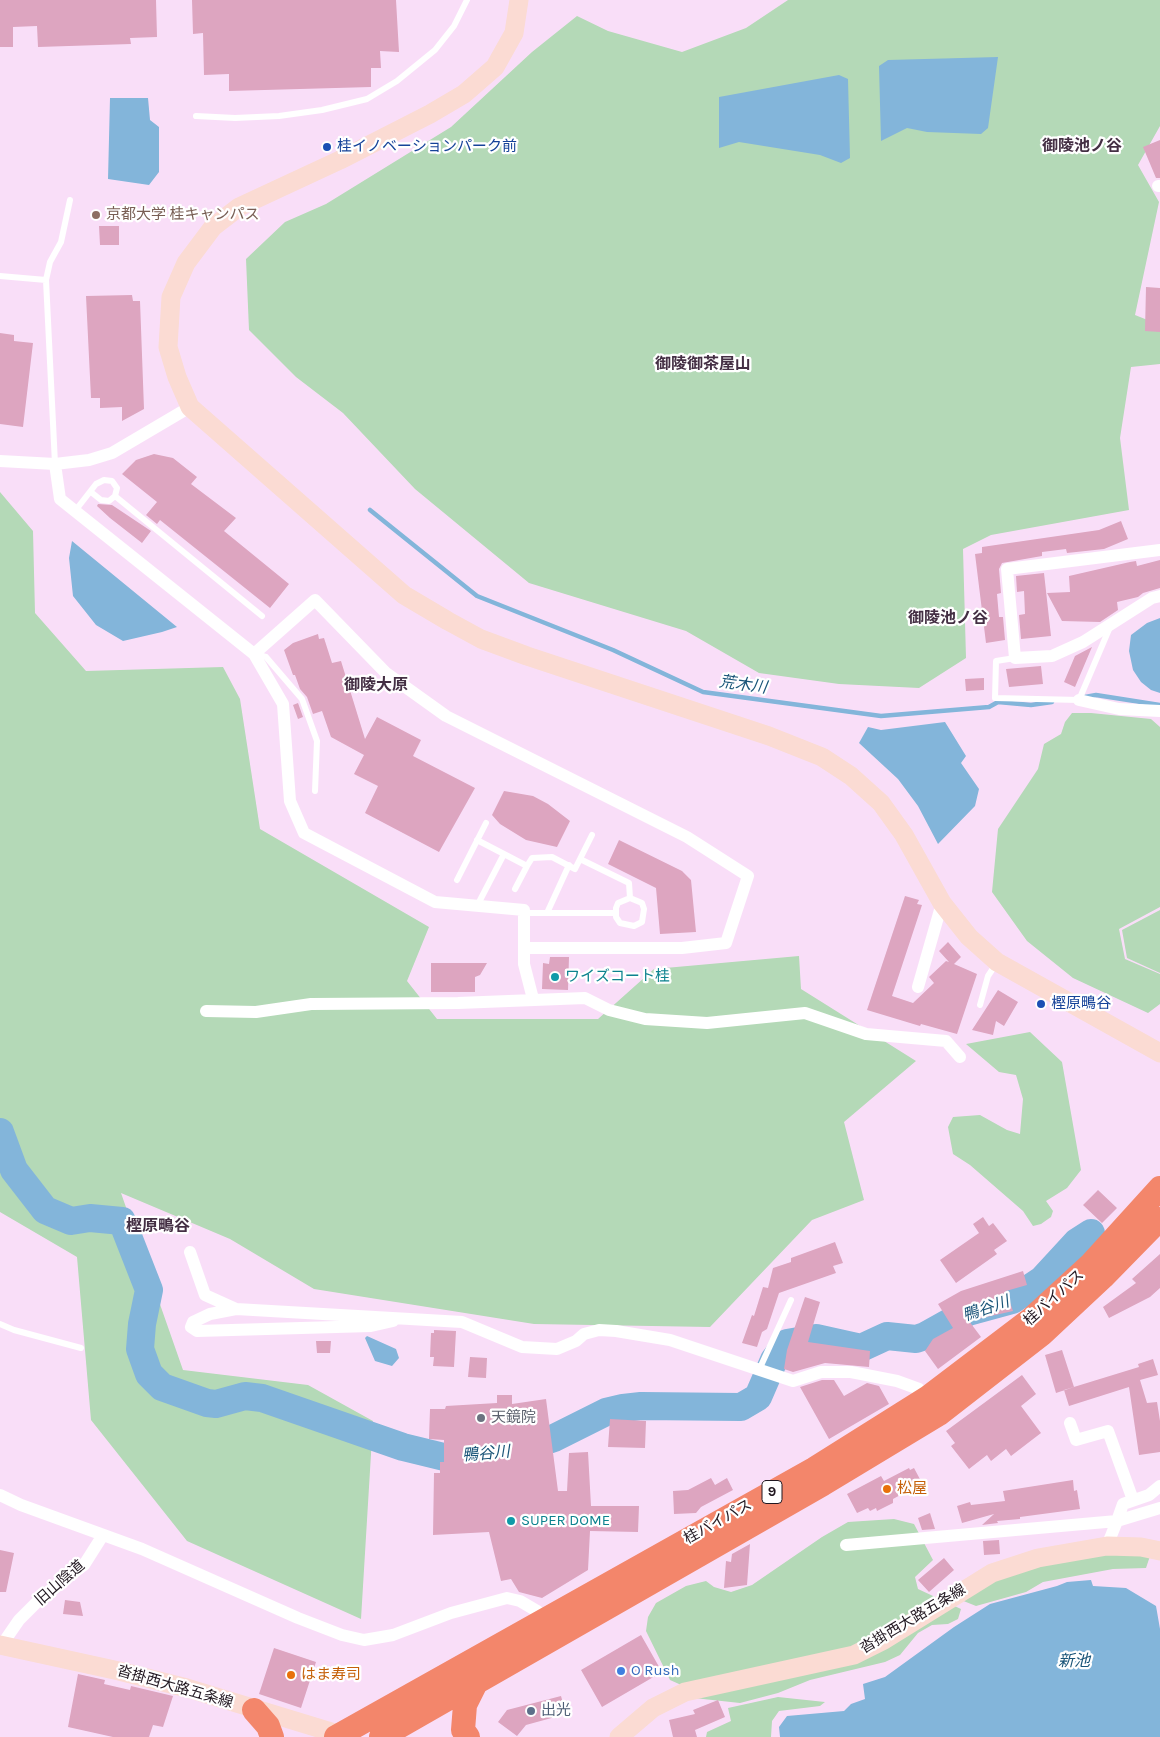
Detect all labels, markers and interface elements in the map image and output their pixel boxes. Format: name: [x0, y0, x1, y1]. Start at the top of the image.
district label: 御陵池ノ谷: [1042, 136, 1122, 156]
place label: 桂イノベーションパーク前: [337, 138, 517, 156]
marker: 桂イノベーションパーク前: [321, 141, 333, 153]
place label: 京都大学 桂キャンパス: [106, 206, 260, 224]
marker: 京都大学 桂キャンパス: [90, 209, 102, 221]
district label: 御陵御茶屋山: [655, 354, 751, 374]
district label: 御陵池ノ谷: [908, 608, 988, 628]
water label: 荒木川: [718, 672, 768, 698]
district label: 御陵大原: [344, 675, 408, 695]
place label: ワイズコート桂: [565, 968, 670, 986]
marker: ワイズコート桂: [549, 971, 561, 983]
place label: 樫原鴫谷: [1051, 995, 1111, 1013]
marker: 樫原鴫谷: [1035, 998, 1047, 1010]
district label: 樫原鴫谷: [126, 1216, 190, 1236]
street label: 桂バイパス: [1020, 1266, 1088, 1330]
water label: 鴨谷川: [960, 1292, 1012, 1326]
place label: 天鏡院: [491, 1409, 536, 1427]
marker: 天鏡院: [475, 1412, 487, 1424]
water label: 鴨谷川: [461, 1442, 511, 1466]
road number: 9: [762, 1480, 782, 1504]
place label: 松屋: [897, 1480, 927, 1498]
marker: 松屋: [881, 1483, 893, 1495]
street label: 桂バイパス: [681, 1496, 755, 1548]
place label: SUPER DOME: [521, 1512, 610, 1530]
marker: SUPER DOME: [505, 1515, 517, 1527]
street label: 旧山陰道: [31, 1557, 89, 1609]
street label: 沓掛西大路五条線: [857, 1580, 969, 1658]
water label: 新池: [1058, 1651, 1090, 1671]
street label: 沓掛西大路五条線: [115, 1662, 235, 1712]
place label: O Rush: [631, 1662, 679, 1680]
marker: O Rush: [615, 1665, 627, 1677]
place label: はま寿司: [301, 1666, 361, 1684]
marker: はま寿司: [285, 1669, 297, 1681]
place label: 出光: [541, 1702, 571, 1720]
marker: 出光: [525, 1705, 537, 1717]

